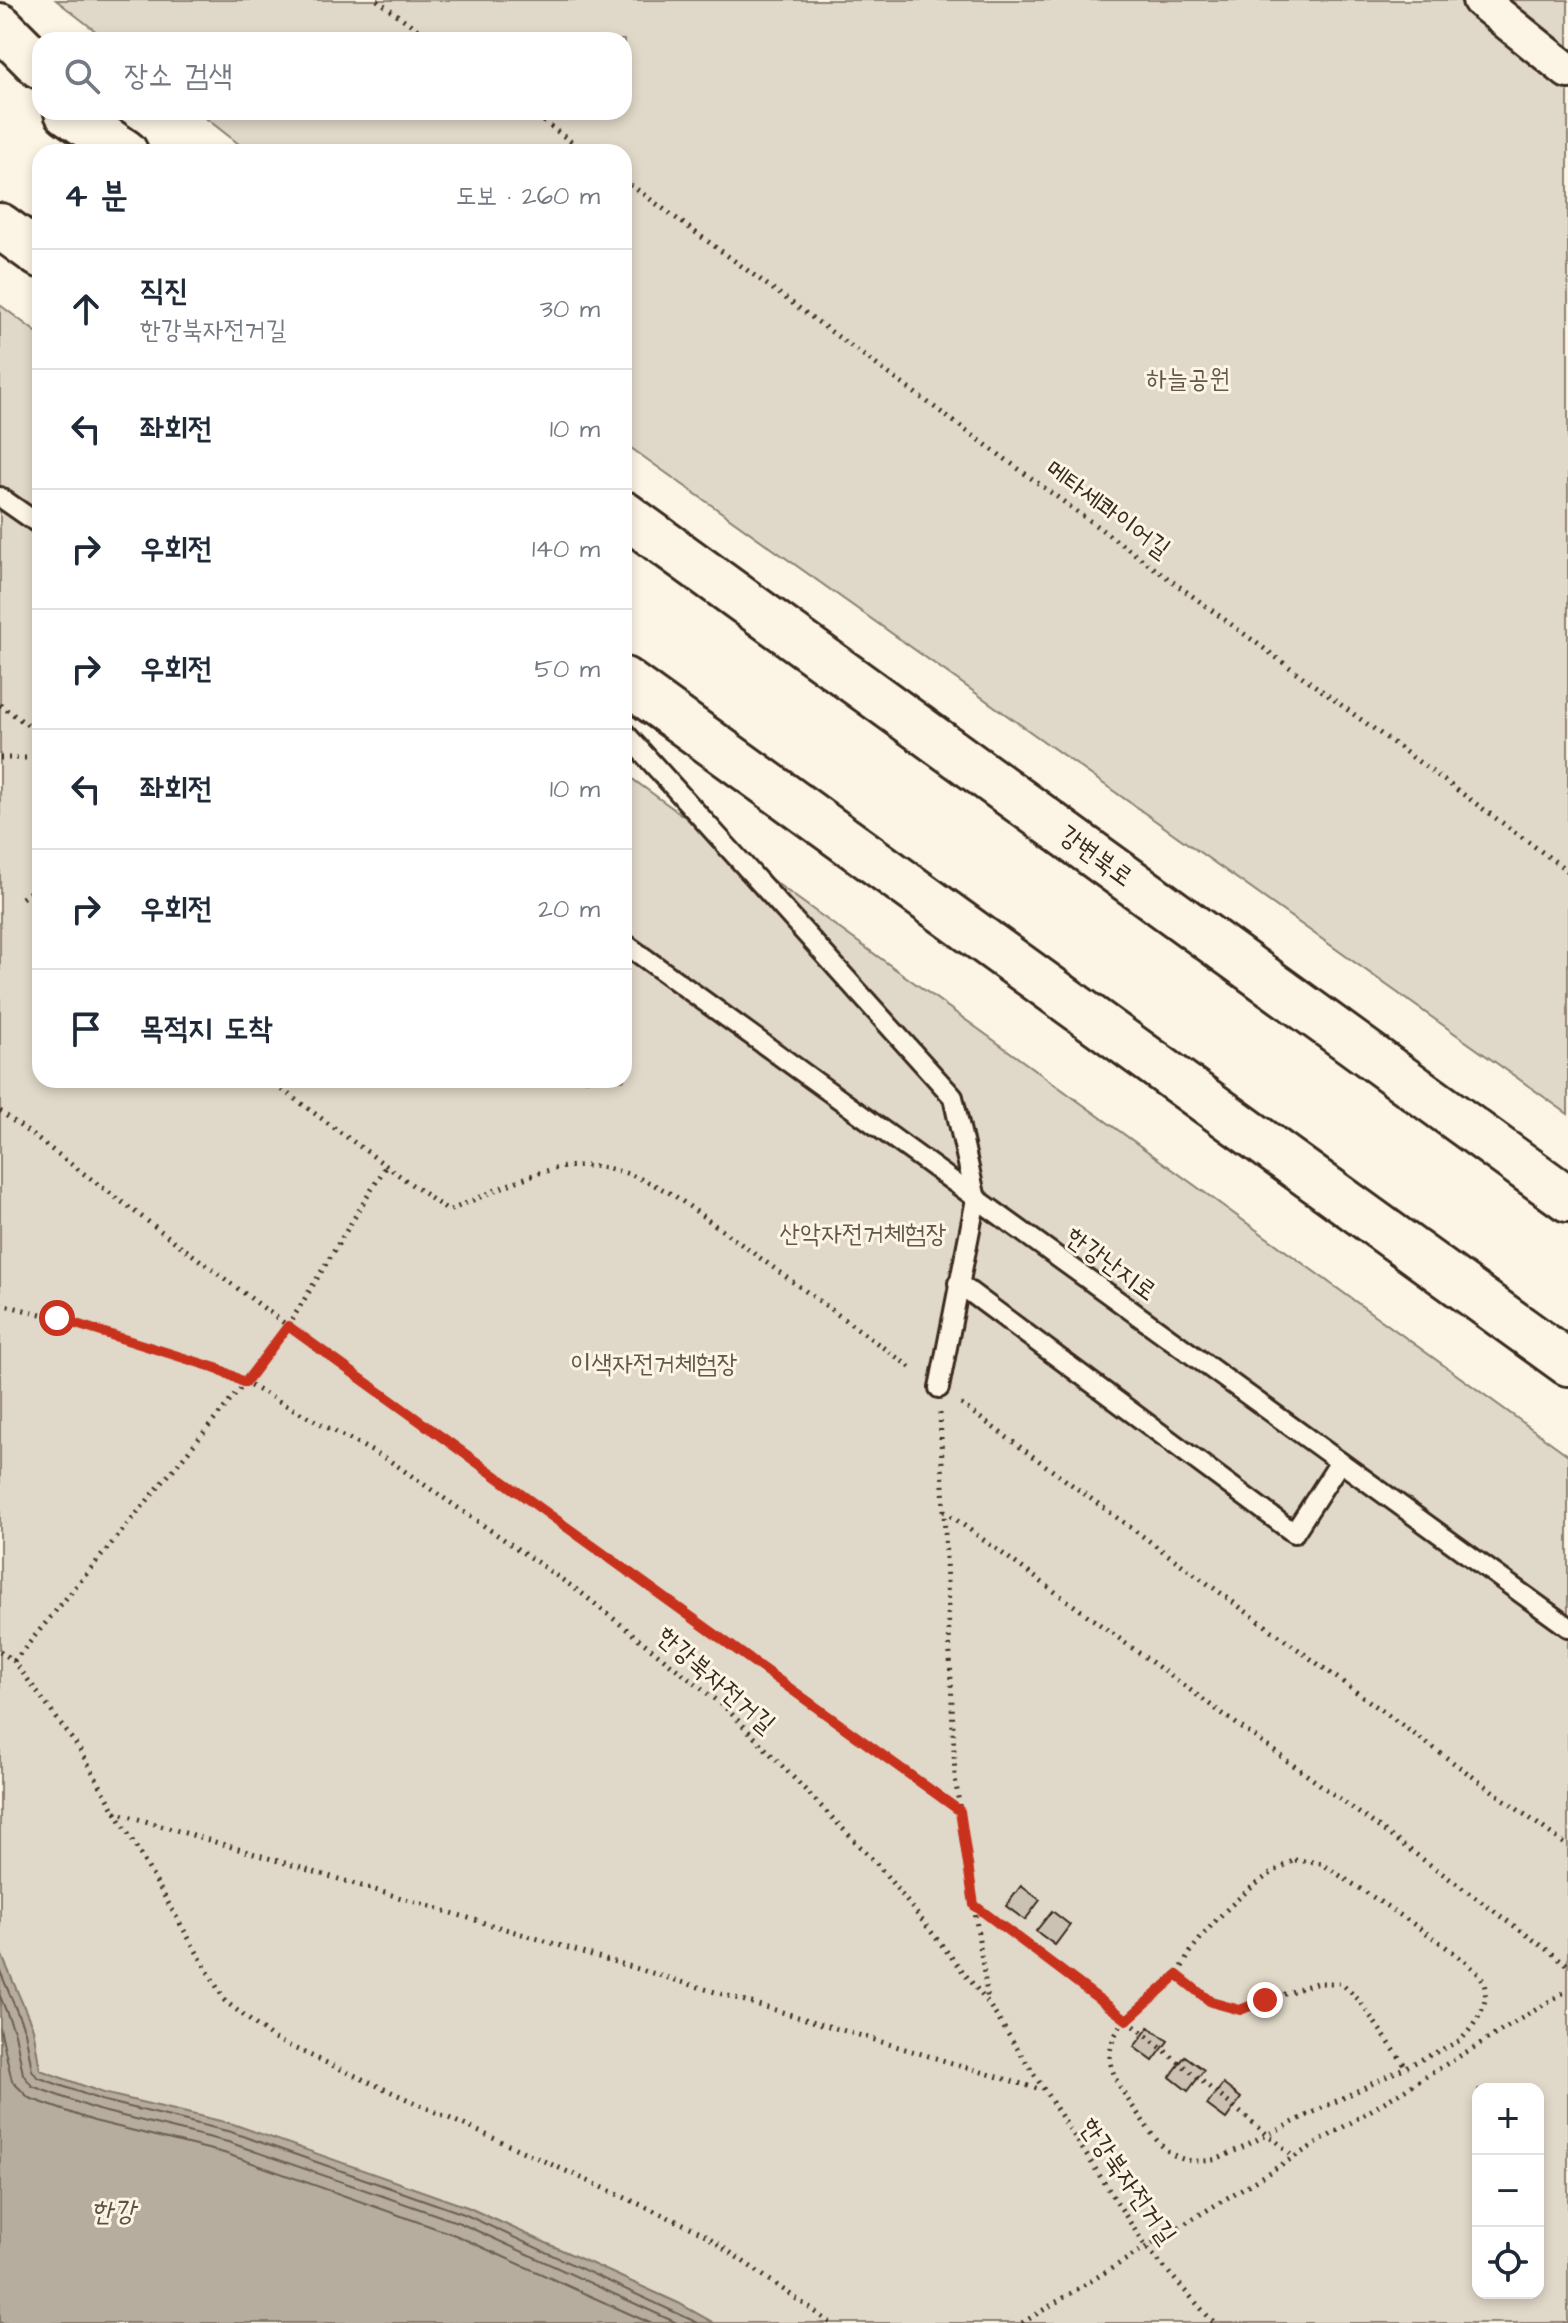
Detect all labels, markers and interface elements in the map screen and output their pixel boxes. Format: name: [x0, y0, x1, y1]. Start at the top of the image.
search box: [32, 32, 632, 120]
icon: search: [60, 54, 104, 98]
text: 장소 검색: [124, 55, 233, 97]
text: 4 분: [64, 172, 128, 220]
text: 도보 · 260 m: [455, 178, 600, 214]
text: 직진: [140, 270, 188, 312]
icon: ahead: [64, 287, 108, 331]
text: 30 m: [540, 291, 600, 327]
text: 한강북자전거길: [140, 312, 286, 348]
park label: 하늘공원: [1146, 361, 1230, 397]
icon: left: [64, 407, 108, 451]
text: 좌회전: [140, 408, 212, 450]
text: 10 m: [550, 411, 600, 447]
street label: 메타세콰이어길: [1038, 451, 1178, 567]
icon: right: [64, 527, 108, 571]
text: 우회전: [140, 528, 212, 570]
text: 140 m: [532, 531, 600, 567]
icon: right: [64, 647, 108, 691]
text: 우회전: [140, 648, 212, 690]
text: 50 m: [535, 651, 600, 687]
icon: left: [64, 767, 108, 811]
text: 좌회전: [140, 768, 212, 810]
text: 10 m: [550, 771, 600, 807]
street label: 강변북로: [1052, 817, 1140, 895]
icon: right: [64, 887, 108, 931]
text: 우회전: [140, 888, 212, 930]
text: 20 m: [538, 891, 600, 927]
icon: arrive: [64, 1007, 108, 1051]
text: 목적지 도착: [140, 1008, 273, 1050]
park label: 산악자전거체험장: [779, 1216, 947, 1252]
street label: 한강난지로: [1058, 1219, 1164, 1309]
route start: [39, 1300, 75, 1336]
park label: 이색자전거체험장: [570, 1346, 738, 1382]
street label: 한강북자전거길: [649, 1618, 783, 1742]
route end: [1247, 1982, 1283, 2018]
map controls: [1472, 2083, 1544, 2299]
button: +: [1472, 2083, 1544, 2155]
street label: 한강북자전거길: [1071, 2111, 1185, 2251]
button: −: [1472, 2155, 1544, 2227]
water label: 한강: [90, 2192, 139, 2231]
button: locate: [1472, 2227, 1544, 2299]

